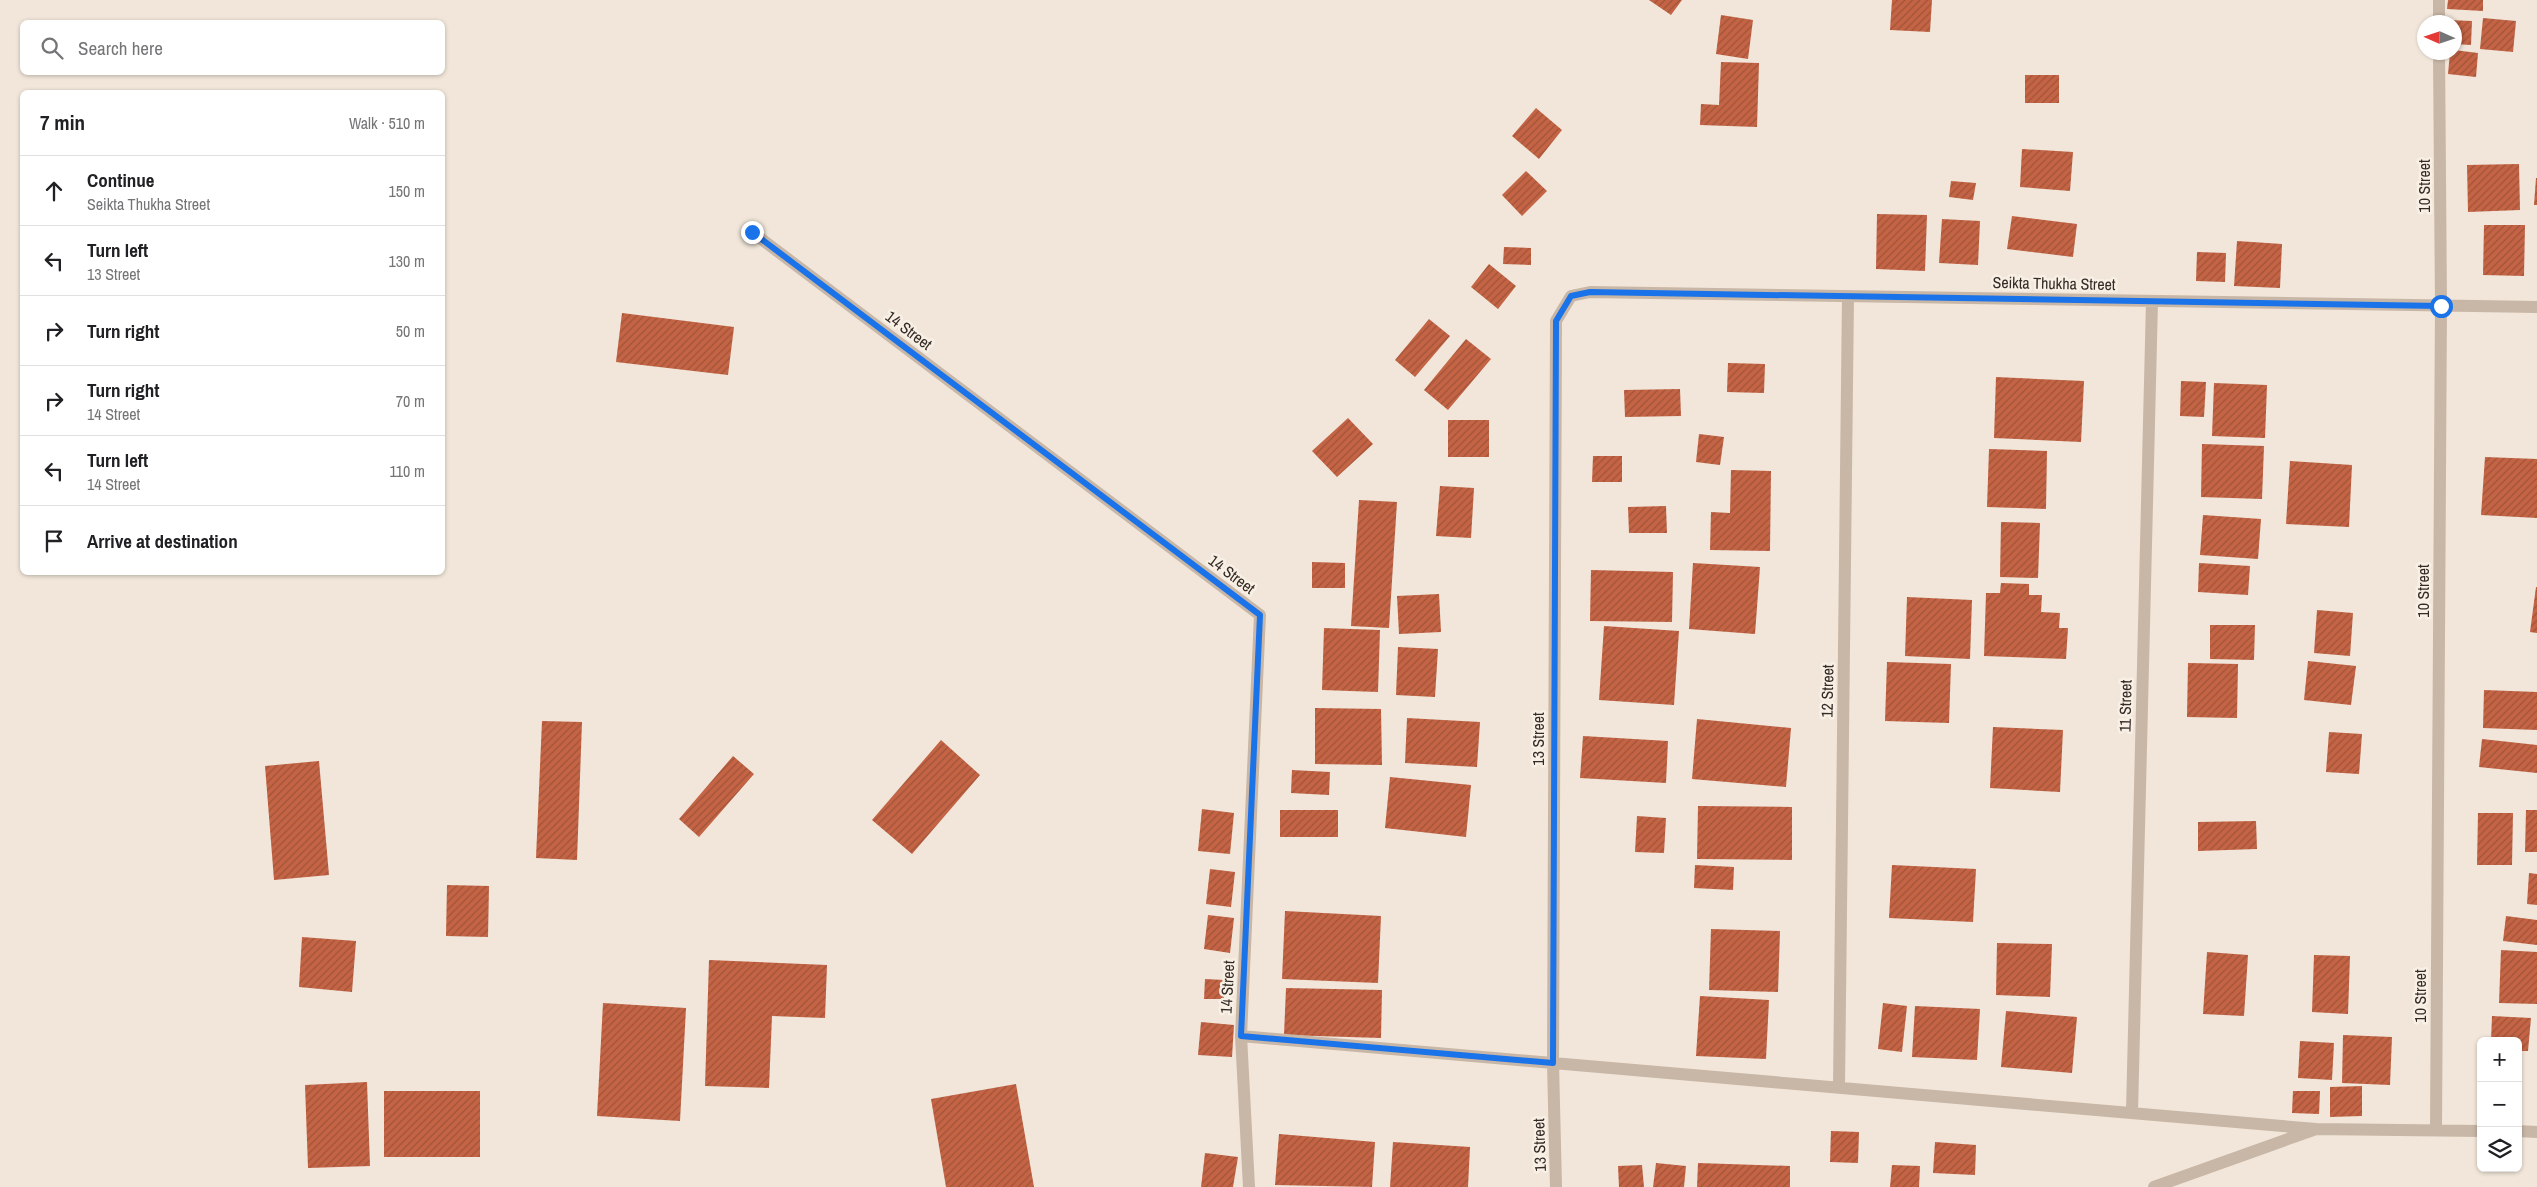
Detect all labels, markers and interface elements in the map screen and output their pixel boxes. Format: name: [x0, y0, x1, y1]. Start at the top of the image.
north arrow: [2417, 15, 2462, 60]
search box: [20, 20, 445, 75]
icon: search: [38, 34, 66, 62]
text: Search here: [78, 35, 163, 61]
text: 7 min: [40, 108, 85, 137]
text: Walk · 510 m: [349, 112, 425, 134]
street label: 10 Street: [2413, 159, 2435, 213]
text: Continue: [87, 167, 155, 193]
icon: ahead: [40, 177, 68, 205]
text: 150 m: [389, 180, 425, 202]
text: Seikta Thukha Street: [87, 193, 210, 215]
route end: [741, 221, 764, 244]
text: Turn left: [87, 237, 148, 263]
icon: left: [40, 247, 68, 275]
text: 130 m: [389, 250, 425, 272]
text: 13 Street: [87, 263, 140, 285]
street label: Seikta Thukha Street: [1992, 271, 2116, 295]
route start: [2430, 295, 2453, 318]
street label: 14 Street: [881, 305, 937, 355]
icon: right: [40, 317, 68, 345]
text: Turn right: [87, 318, 159, 344]
text: 50 m: [396, 320, 425, 342]
text: Turn right: [87, 377, 159, 403]
icon: right: [40, 387, 68, 415]
text: 70 m: [396, 390, 425, 412]
text: 14 Street: [87, 403, 140, 425]
text: Turn left: [87, 447, 148, 473]
icon: left: [40, 457, 68, 485]
text: 110 m: [389, 460, 425, 482]
text: 14 Street: [87, 473, 140, 495]
icon: arrive: [40, 527, 68, 555]
text: Arrive at destination: [87, 528, 238, 554]
street label: 14 Street: [1204, 549, 1260, 599]
street label: 10 Street: [2412, 564, 2434, 618]
street label: 12 Street: [1816, 664, 1838, 718]
street label: 11 Street: [2114, 679, 2136, 732]
street label: 13 Street: [1527, 712, 1549, 766]
street label: 14 Street: [1215, 959, 1239, 1014]
street label: 10 Street: [2409, 969, 2431, 1023]
map controls: [2477, 1037, 2522, 1172]
button: +: [2477, 1037, 2522, 1082]
button: −: [2477, 1082, 2522, 1127]
street label: 13 Street: [1527, 1118, 1551, 1172]
button: layers: [2477, 1127, 2522, 1172]

